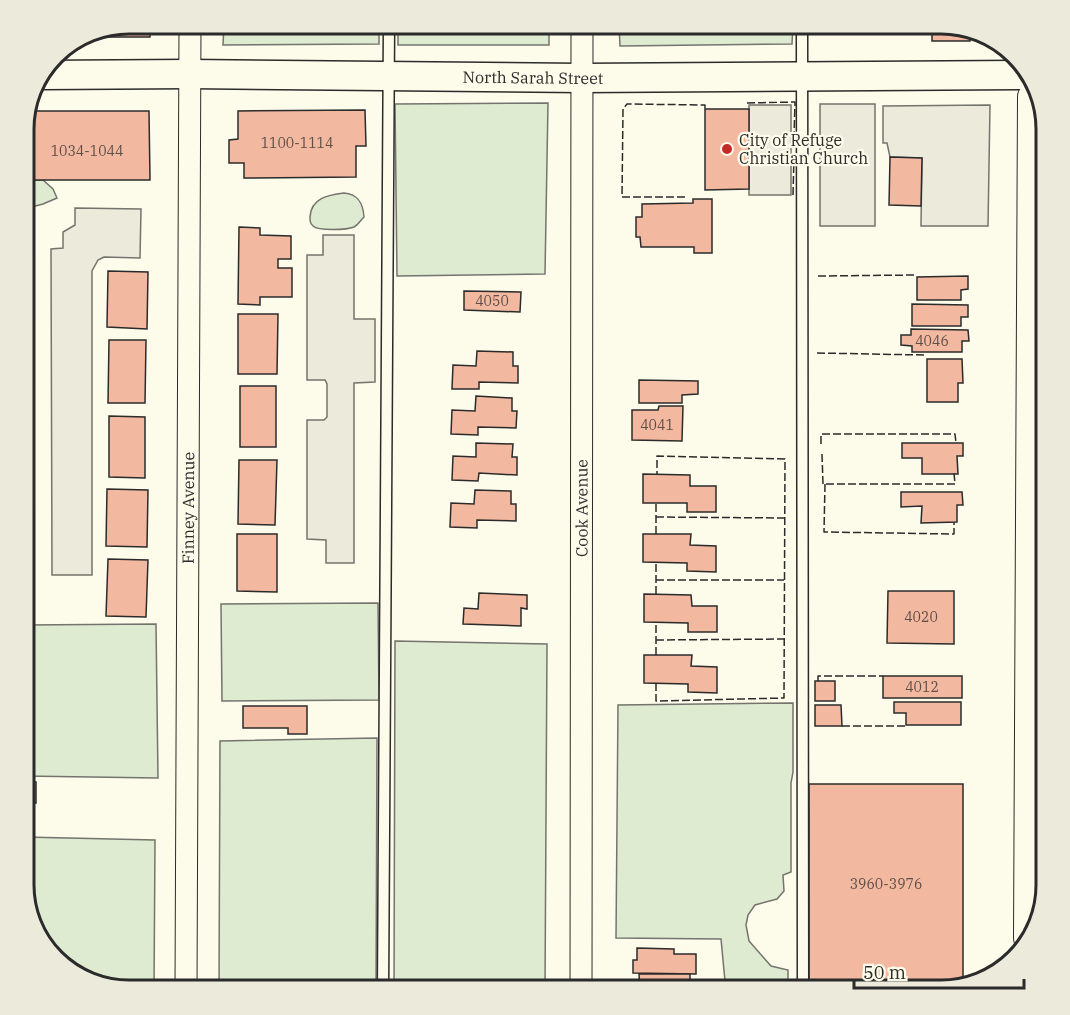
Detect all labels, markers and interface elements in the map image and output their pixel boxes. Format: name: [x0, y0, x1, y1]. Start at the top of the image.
street label: North Sarah Street: [463, 67, 604, 88]
place label: City of Refuge Christian Church: [739, 130, 868, 168]
house number: 1100-1114: [261, 134, 333, 152]
house number: 1034-1044: [51, 142, 123, 160]
marker: City of Refuge Christian Church: [720, 142, 734, 156]
house number: 4050: [475, 292, 509, 310]
house number: 4046: [915, 332, 949, 350]
house number: 4041: [640, 416, 674, 434]
street label: Finney Avenue: [178, 452, 198, 564]
street label: Cook Avenue: [571, 459, 592, 557]
house number: 4020: [904, 608, 938, 626]
house number: 4012: [905, 678, 939, 696]
house number: 3960-3976: [850, 875, 922, 893]
scale bar: [854, 952, 1024, 990]
text: 50 m: [863, 961, 906, 984]

